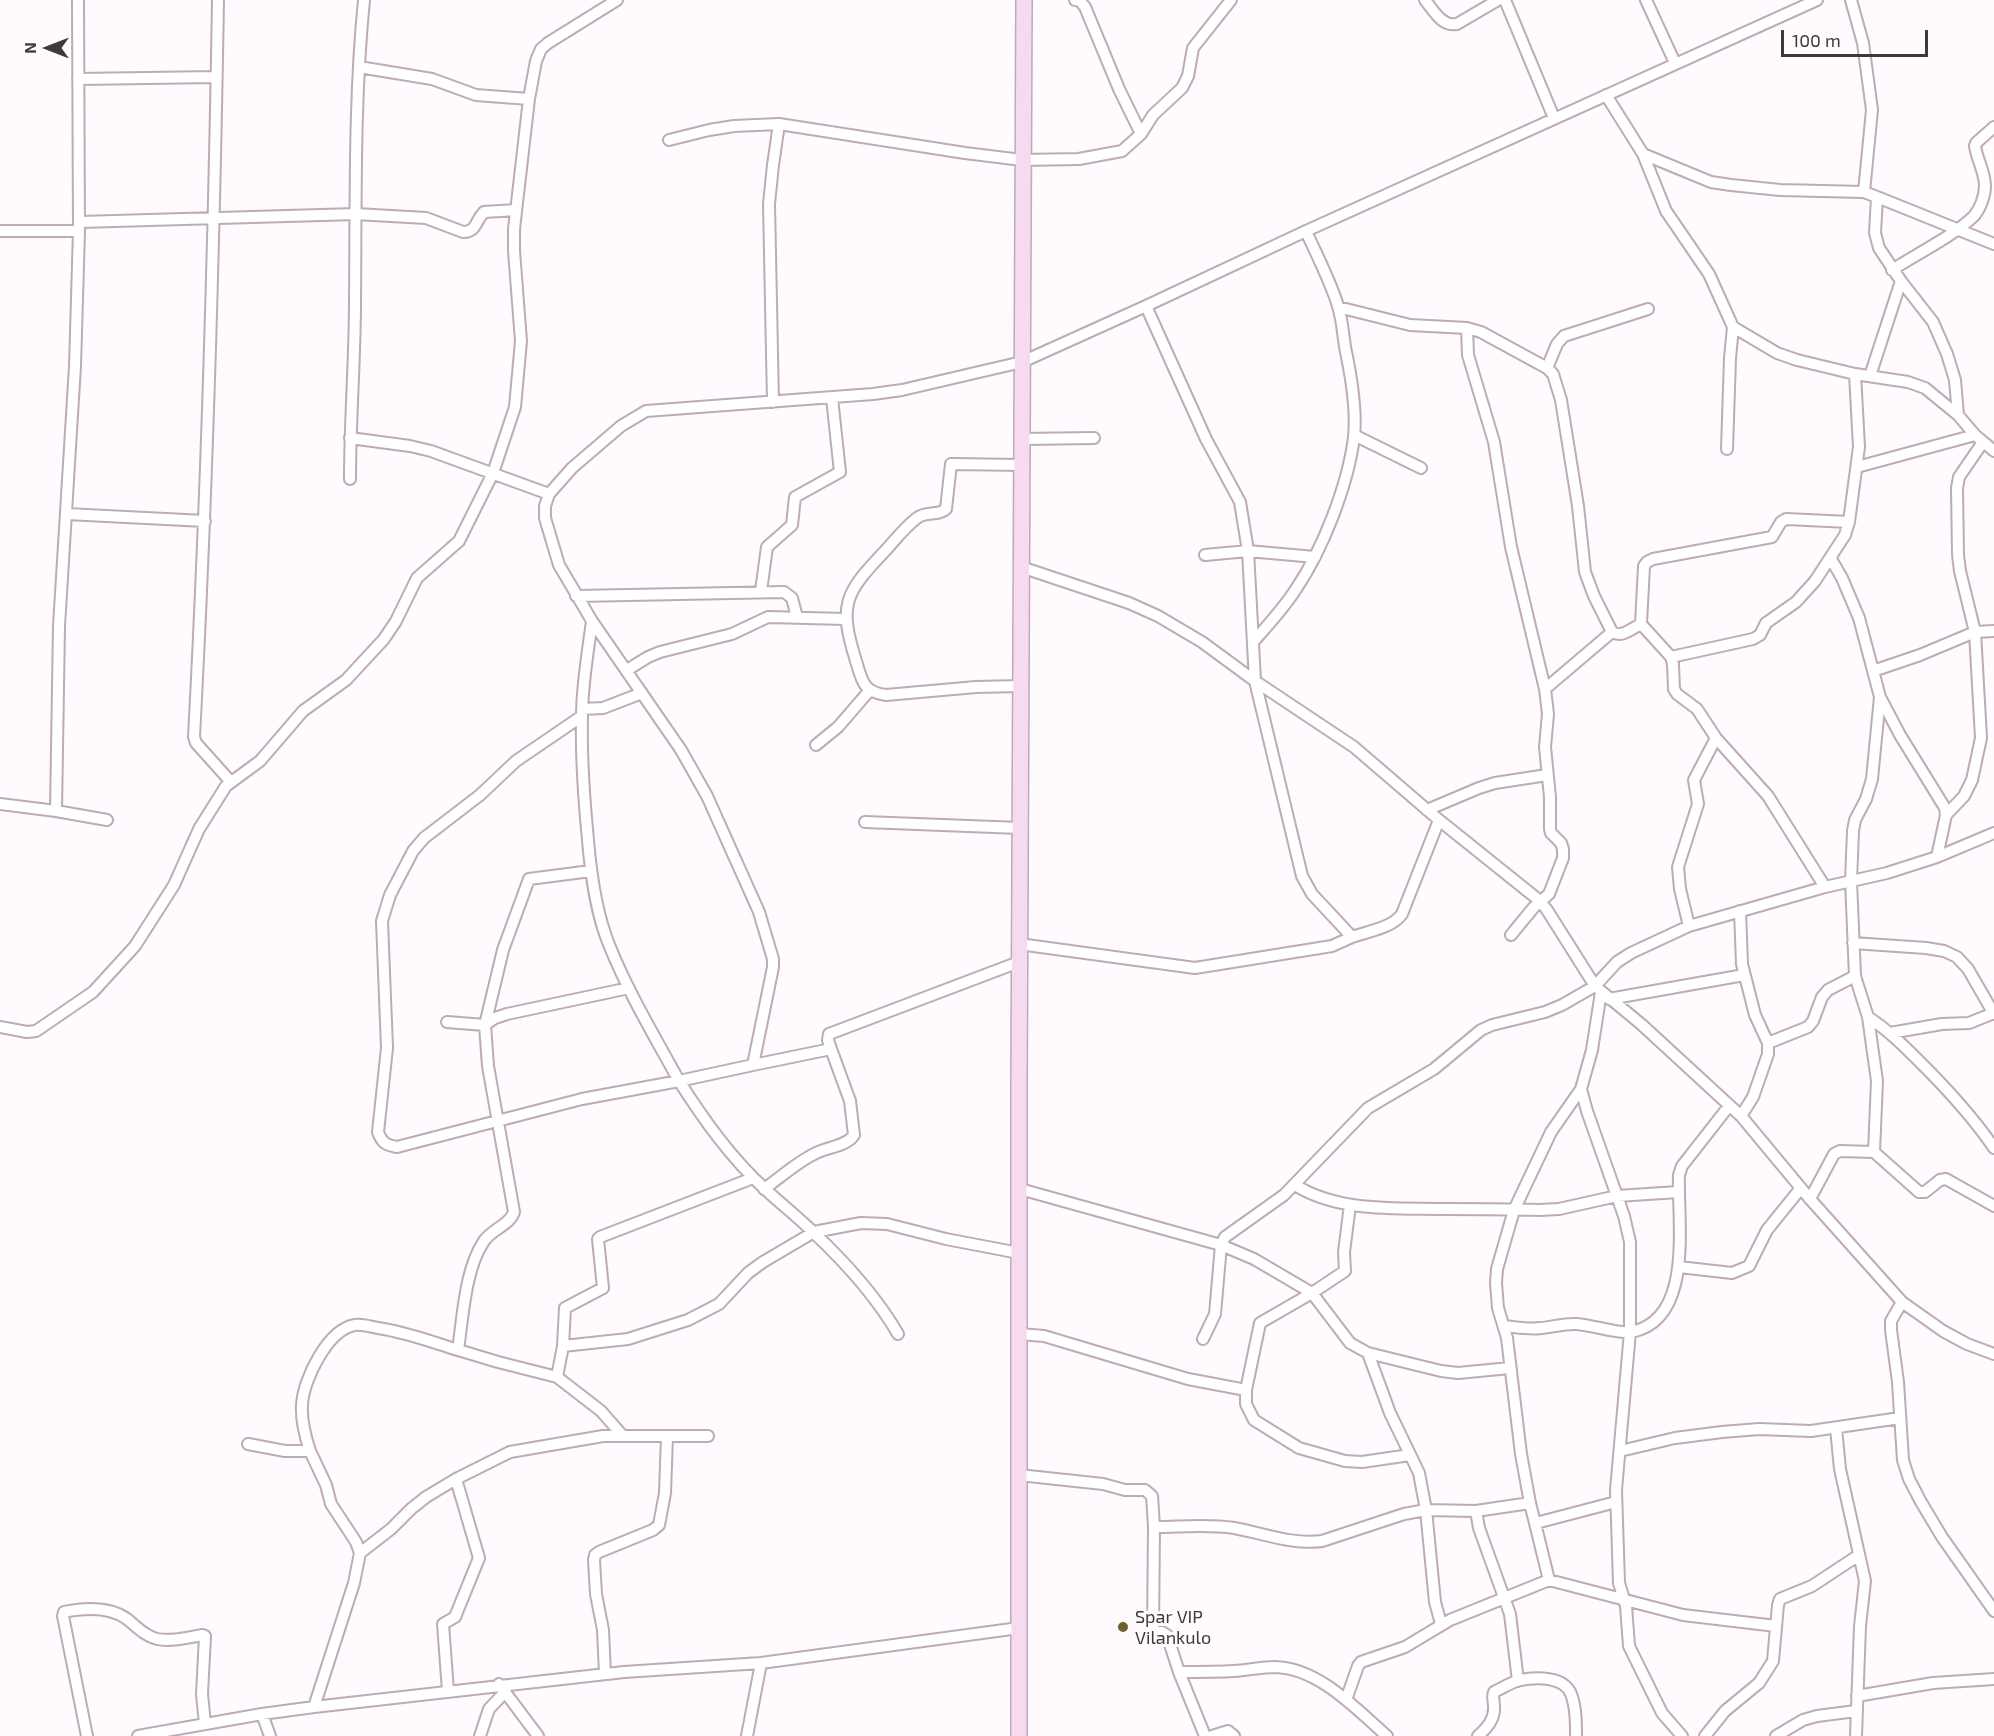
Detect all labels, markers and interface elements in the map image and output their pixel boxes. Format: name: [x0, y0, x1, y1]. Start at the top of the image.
north arrow: [18, 18, 78, 78]
scale bar: [1784, 18, 1931, 56]
text: 100 m: [1792, 29, 1841, 51]
text: N: [20, 42, 39, 54]
place label: Spar VIP Vilankulo: [1135, 1606, 1211, 1648]
marker: Spar VIP Vilankulo: [1116, 1620, 1130, 1634]

